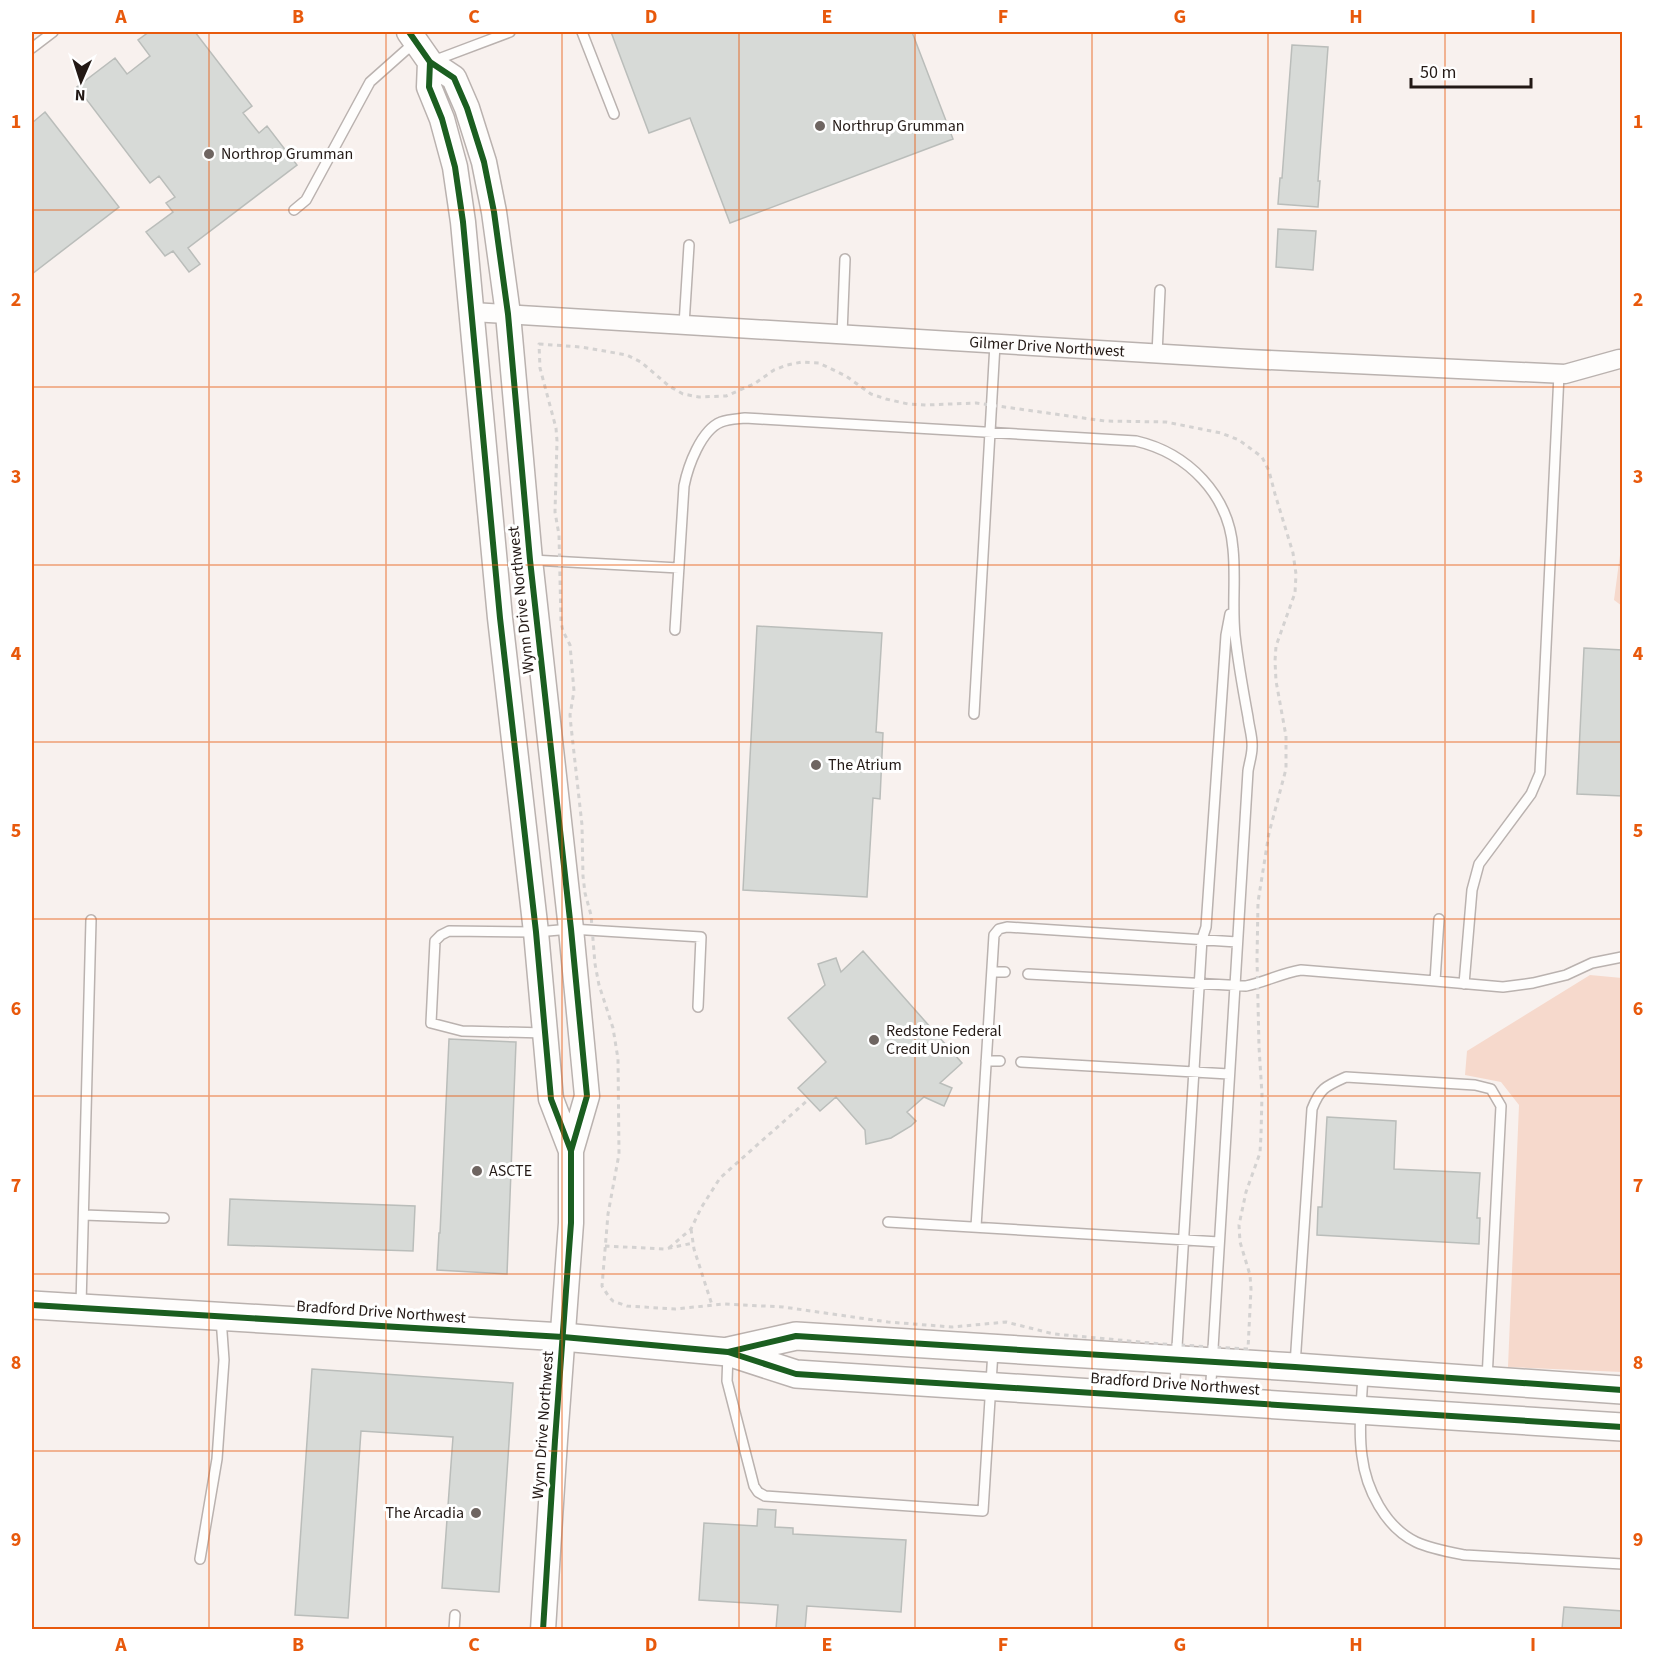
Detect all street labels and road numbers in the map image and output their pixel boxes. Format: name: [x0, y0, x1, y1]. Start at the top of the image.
street label: Gilmer Drive Northwest: [969, 331, 1126, 363]
street label: Wynn Drive Northwest: [502, 524, 540, 675]
street label: Bradford Drive Northwest: [295, 1295, 467, 1329]
street label: Wynn Drive Northwest: [527, 1350, 559, 1500]
street label: Bradford Drive Northwest: [1089, 1367, 1261, 1401]

